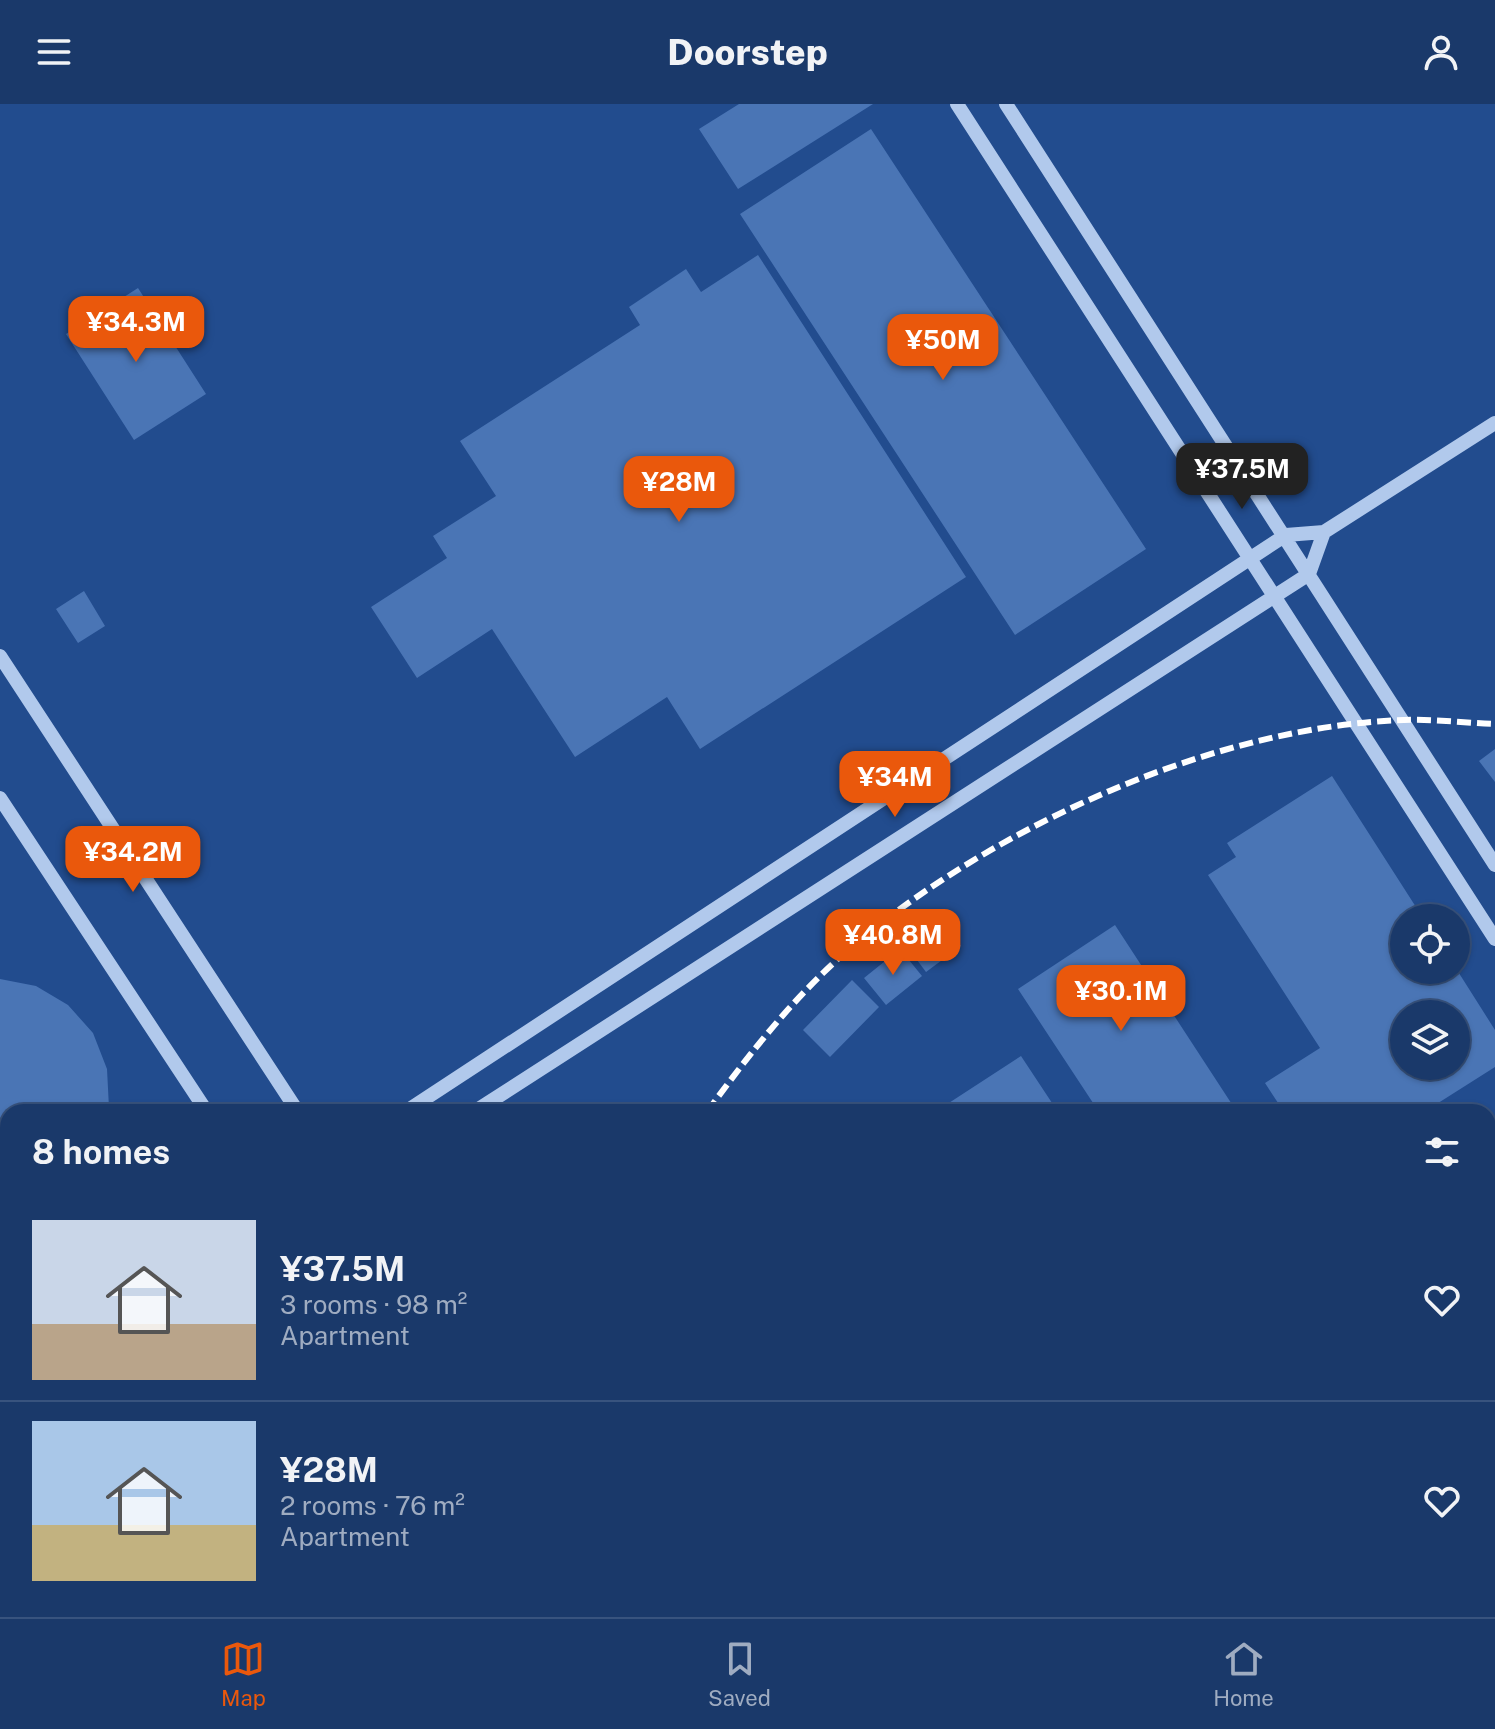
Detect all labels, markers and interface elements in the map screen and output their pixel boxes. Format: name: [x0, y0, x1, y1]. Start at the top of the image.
icon: menu: [32, 30, 76, 74]
icon: person: [1419, 30, 1463, 74]
text: Doorstep: [667, 31, 828, 73]
pin: ¥34.3M: [71, 296, 201, 364]
text: ¥34.3M: [86, 306, 186, 337]
pin: ¥50M: [896, 314, 990, 382]
text: ¥50M: [905, 324, 981, 355]
pin: ¥37.5M: [1177, 443, 1307, 511]
text: ¥37.5M: [1194, 453, 1290, 484]
pin: ¥28M: [632, 456, 726, 524]
text: ¥28M: [642, 466, 716, 497]
pin: ¥34M: [848, 751, 942, 819]
text: ¥34M: [857, 761, 933, 792]
pin: ¥34.2M: [68, 826, 198, 894]
text: ¥34.2M: [83, 836, 183, 867]
map controls: [1390, 904, 1470, 1080]
button: locate: [1390, 904, 1470, 984]
pin: ¥40.8M: [828, 909, 958, 977]
text: ¥40.8M: [843, 919, 943, 950]
pin: ¥30.1M: [1056, 965, 1186, 1033]
text: ¥30.1M: [1074, 975, 1168, 1006]
button: layers: [1390, 1000, 1470, 1080]
icon: filters: [1420, 1130, 1464, 1174]
text: 8 homes: [32, 1132, 170, 1172]
text: ¥37.5M: [280, 1249, 405, 1289]
icon: home: [96, 1252, 192, 1348]
icon: heart: [1420, 1278, 1464, 1322]
text: 3 rooms · 98 m²: [280, 1289, 467, 1320]
text: Apartment: [280, 1320, 410, 1351]
text: ¥28M: [280, 1450, 378, 1490]
icon: home: [96, 1453, 192, 1549]
icon: heart: [1420, 1479, 1464, 1523]
text: 2 rooms · 76 m²: [280, 1490, 465, 1521]
text: Apartment: [280, 1521, 410, 1552]
tab: Map: [221, 1637, 266, 1711]
tab: Saved: [708, 1637, 771, 1711]
tab: Home: [1213, 1637, 1274, 1711]

